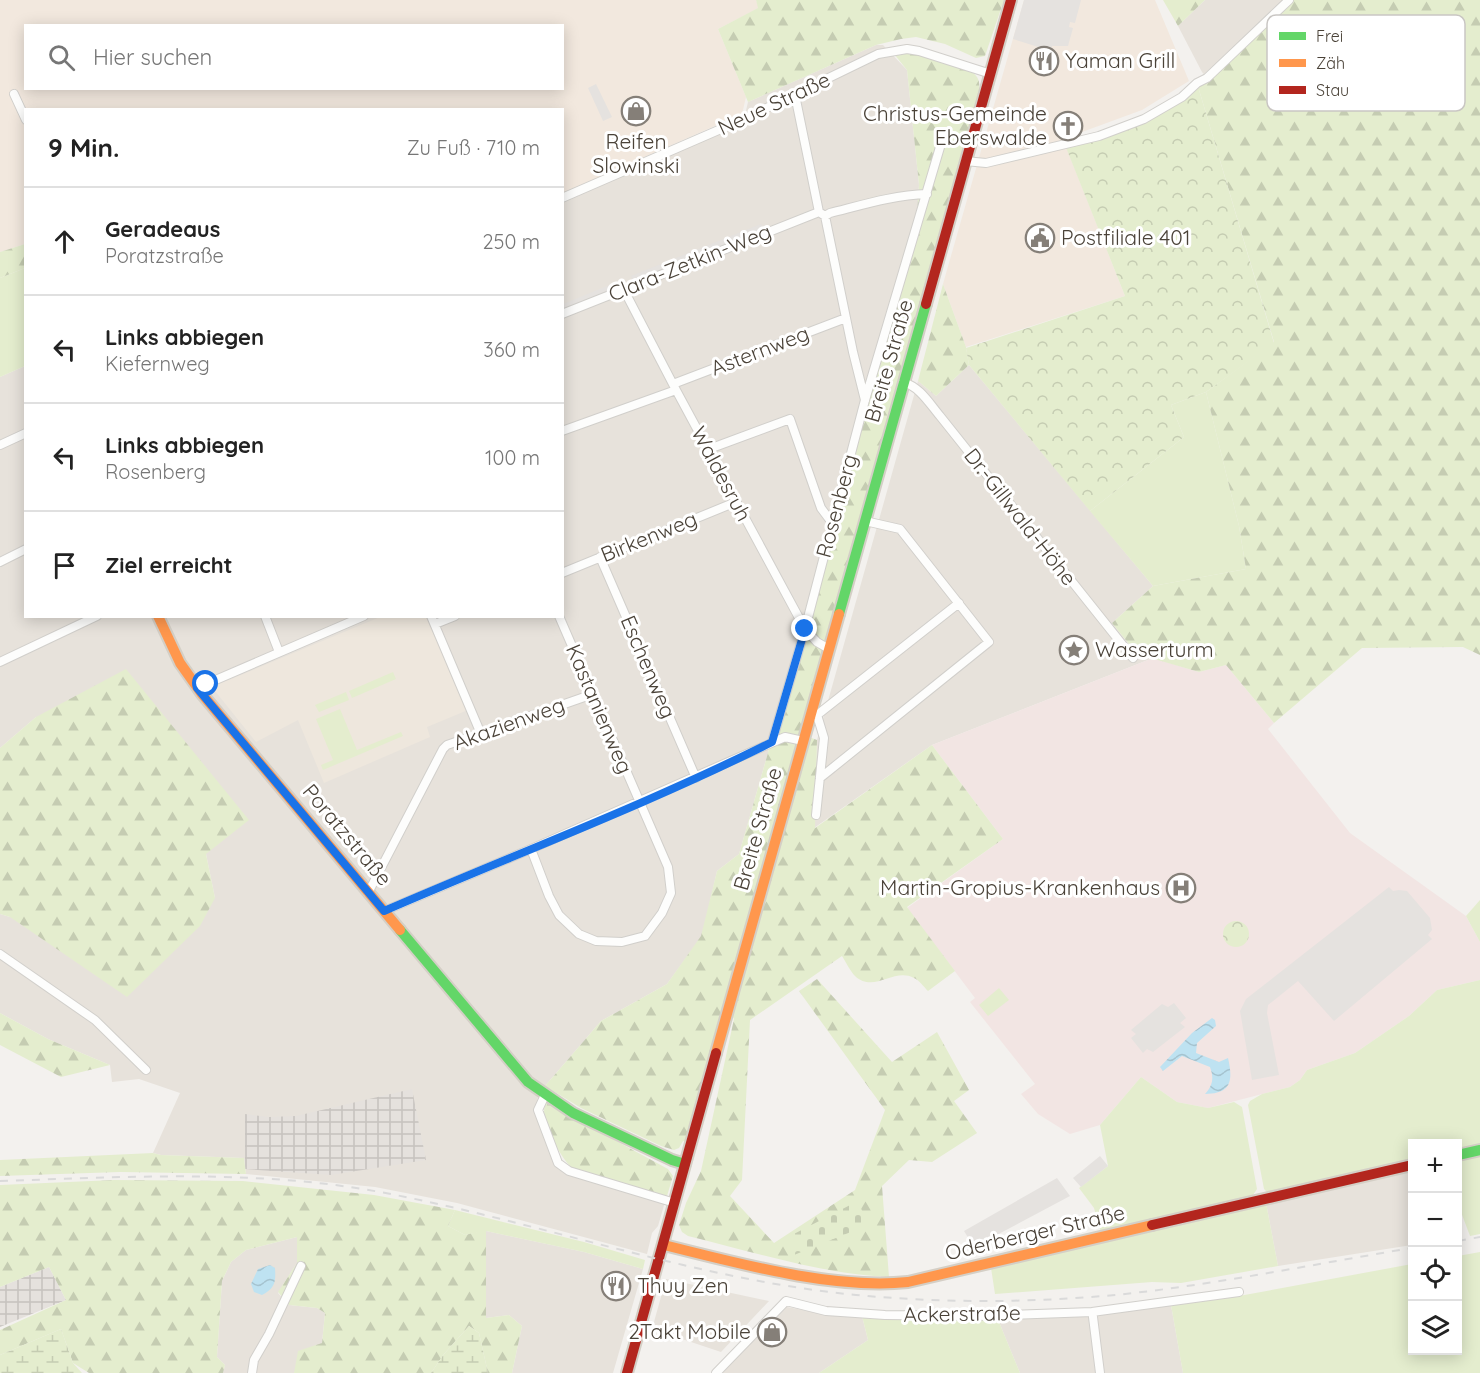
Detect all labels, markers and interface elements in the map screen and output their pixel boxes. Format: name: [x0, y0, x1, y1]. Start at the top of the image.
legend: [1267, 15, 1465, 111]
search box: [24, 24, 564, 90]
text: Frei: [1316, 26, 1343, 46]
icon: search: [45, 41, 78, 74]
text: Hier suchen: [93, 43, 212, 71]
restaurant icon: Yaman Grill: [1028, 45, 1060, 77]
place label: Yaman Grill: [1065, 47, 1175, 73]
text: Zäh: [1316, 53, 1345, 73]
street label: Neue Straße: [713, 66, 834, 140]
text: Stau: [1316, 80, 1349, 100]
shop icon: Reifen Slowinski: [620, 95, 652, 127]
place label: Christus-Gemeinde Eberswalde: [863, 100, 1047, 150]
church icon: Christus-Gemeinde Eberswalde: [1052, 110, 1084, 142]
place label: Reifen Slowinski: [592, 128, 680, 178]
text: 9 Min.: [48, 131, 119, 164]
text: Zu Fuß · 710 m: [407, 135, 540, 160]
text: Geradeaus: [105, 215, 220, 243]
street label: Clara-Zetkin-Weg: [604, 218, 775, 307]
public building icon: Postfiliale 401: [1024, 222, 1056, 254]
place label: Postfiliale 401: [1061, 224, 1191, 250]
icon: ahead: [48, 225, 81, 258]
text: 250 m: [482, 229, 540, 254]
text: Poratzstraße: [105, 243, 224, 268]
street label: Breite Straße: [858, 296, 918, 425]
street label: Asternweg: [707, 319, 812, 381]
text: Links abbiegen: [105, 323, 264, 351]
icon: left: [48, 333, 81, 366]
text: 360 m: [483, 337, 540, 362]
text: Kiefernweg: [105, 351, 210, 376]
street label: Waldesruh: [686, 422, 758, 525]
text: Links abbiegen: [105, 431, 264, 459]
icon: left: [48, 441, 81, 474]
street label: Dr.-Gillwald-Höhe: [959, 443, 1082, 590]
text: 100 m: [485, 445, 540, 470]
street label: Rosenberg: [810, 451, 862, 560]
text: Rosenberg: [105, 459, 206, 484]
street label: Birkenweg: [597, 505, 701, 567]
icon: arrive: [48, 549, 81, 582]
text: Ziel erreicht: [105, 551, 233, 579]
street label: Eschenweg: [616, 611, 682, 722]
route end: [791, 615, 817, 641]
place icon: Wasserturm: [1058, 634, 1090, 666]
place label: Wasserturm: [1095, 636, 1214, 662]
street label: Kastanienweg: [561, 640, 639, 777]
route start: [192, 670, 218, 696]
street label: Akazienweg: [449, 691, 568, 755]
street label: Breite Straße: [727, 764, 787, 893]
street label: Poratzstraße: [298, 778, 398, 891]
hospital icon: Martin-Gropius-Krankenhaus: [1165, 872, 1197, 904]
place label: Martin-Gropius-Krankenhaus: [880, 874, 1160, 900]
map controls: [1408, 1139, 1462, 1355]
button: +: [1408, 1139, 1462, 1193]
button: −: [1408, 1193, 1462, 1247]
street label: Oderberger Straße: [942, 1199, 1127, 1265]
button: locate: [1408, 1247, 1462, 1301]
restaurant icon: Thuy Zen: [600, 1270, 632, 1302]
place label: Thuy Zen: [637, 1272, 729, 1298]
street label: Ackerstraße: [903, 1299, 1021, 1327]
button: layers: [1408, 1301, 1462, 1355]
shop icon: 2Takt Mobile: [756, 1316, 788, 1348]
place label: 2Takt Mobile: [628, 1318, 751, 1344]

